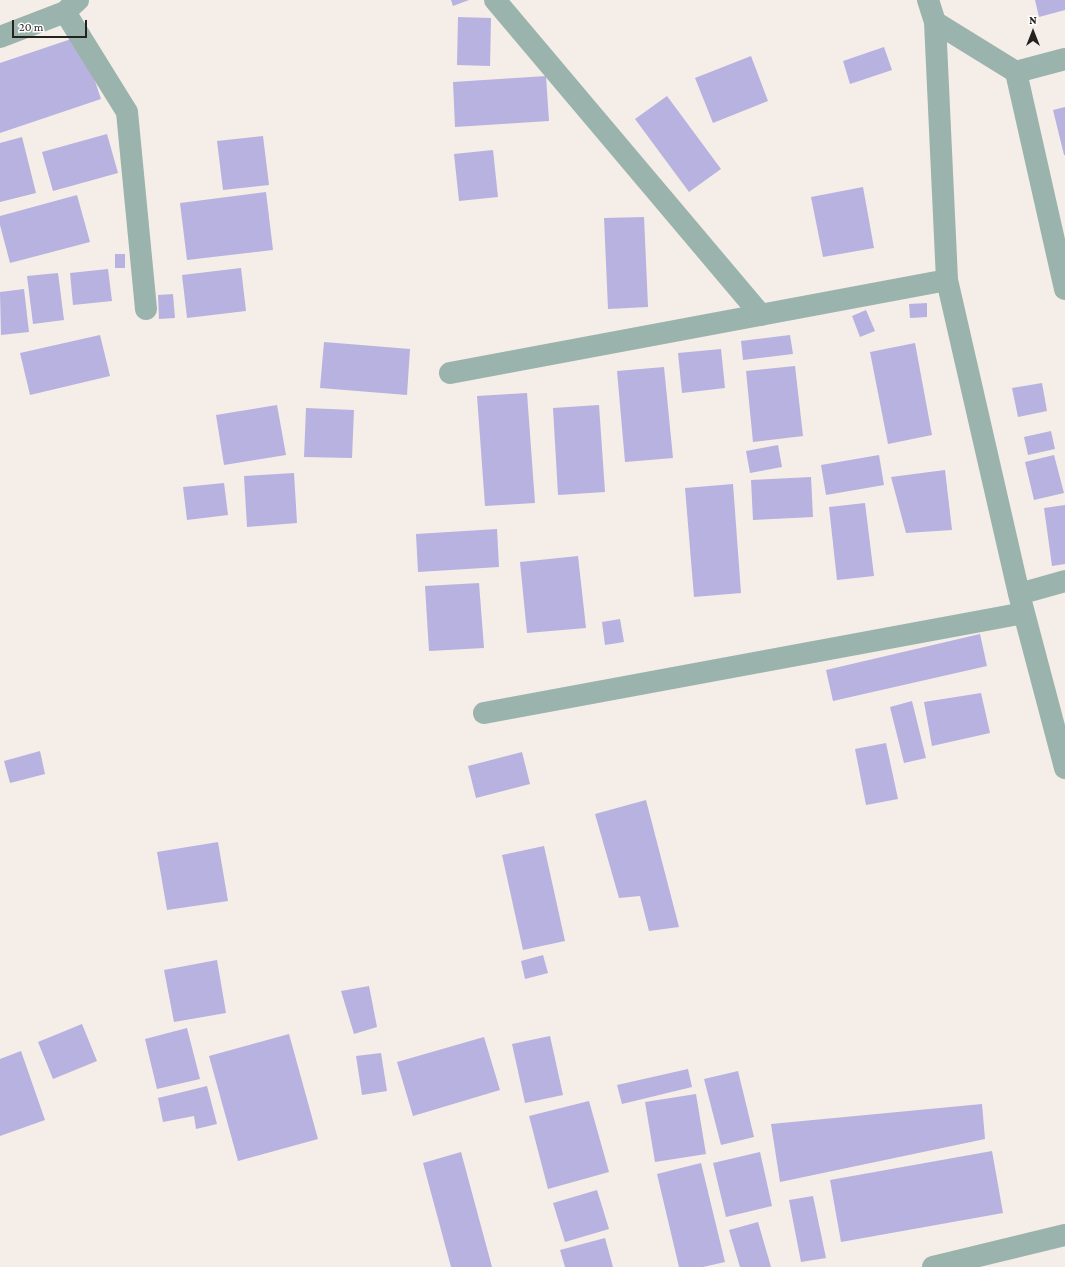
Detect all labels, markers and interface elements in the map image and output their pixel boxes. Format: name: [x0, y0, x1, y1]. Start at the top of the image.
scale bar: [14, 12, 89, 38]
north arrow: [1013, 12, 1053, 52]
text: N: [1029, 14, 1037, 26]
text: 20 m: [19, 20, 43, 34]

